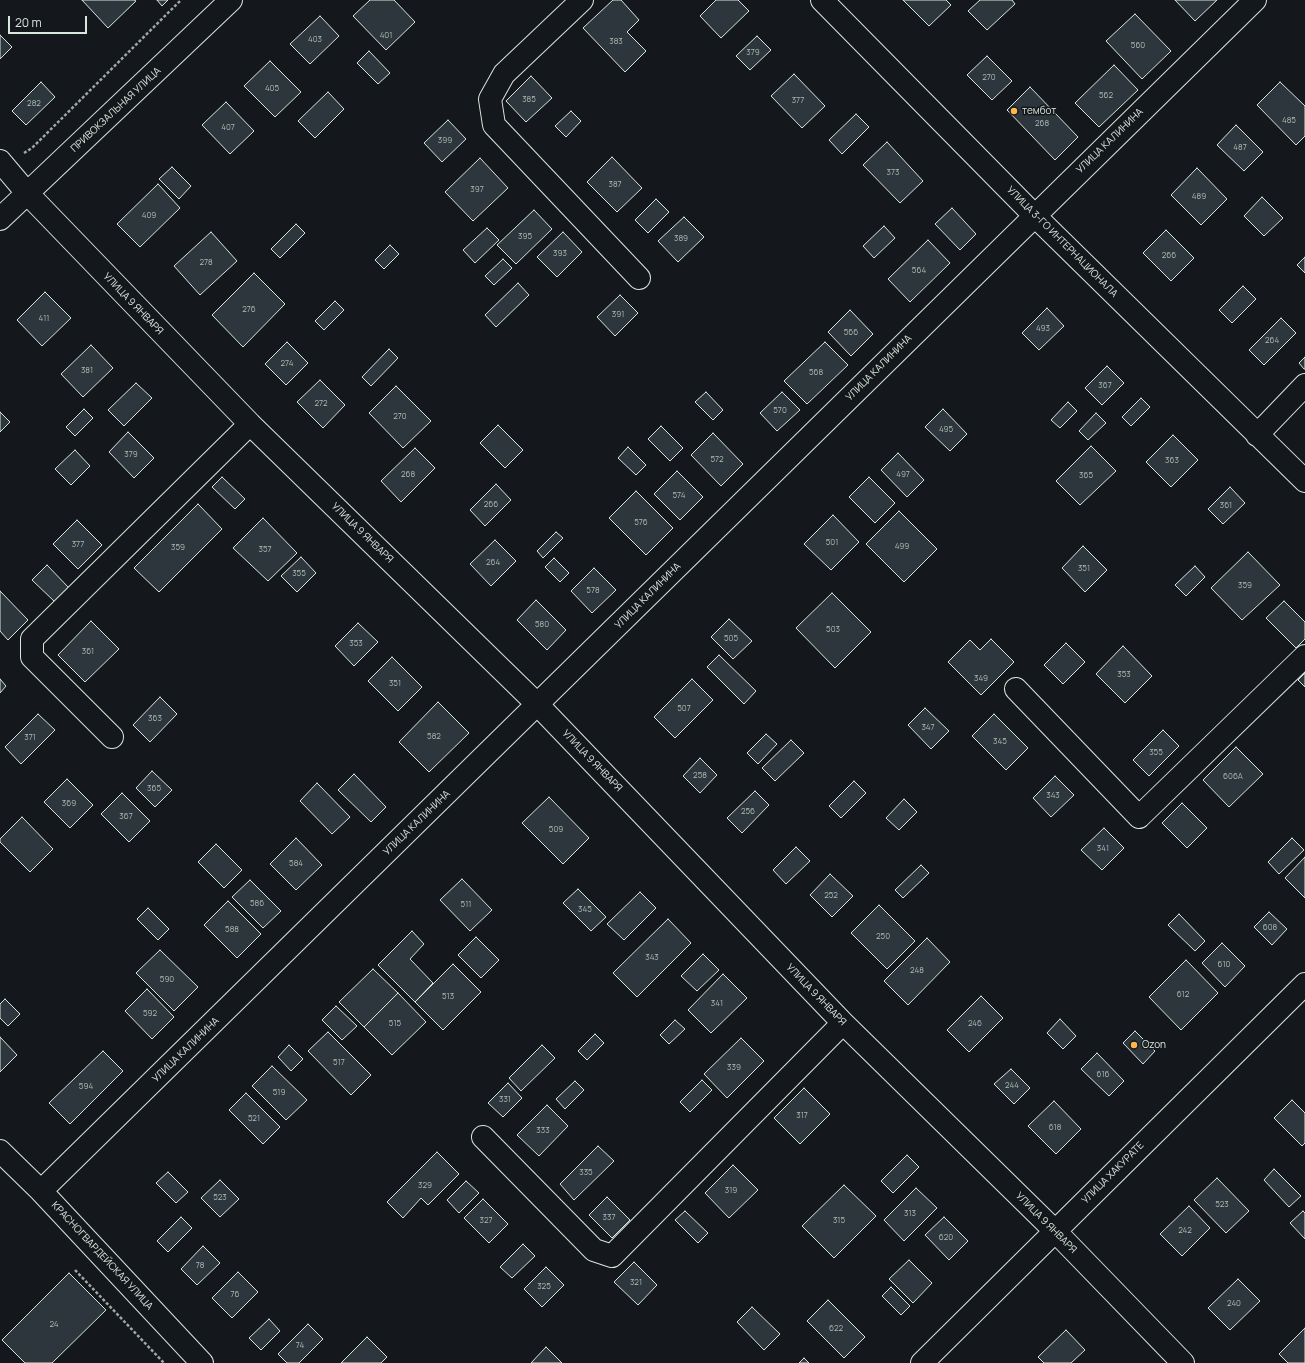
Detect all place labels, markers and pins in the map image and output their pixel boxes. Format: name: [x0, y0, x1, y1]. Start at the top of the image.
place label: тембот: [1022, 105, 1056, 117]
marker: тембот: [1009, 106, 1019, 116]
place label: Ozon: [1142, 1039, 1166, 1051]
marker: Ozon: [1129, 1040, 1139, 1050]

